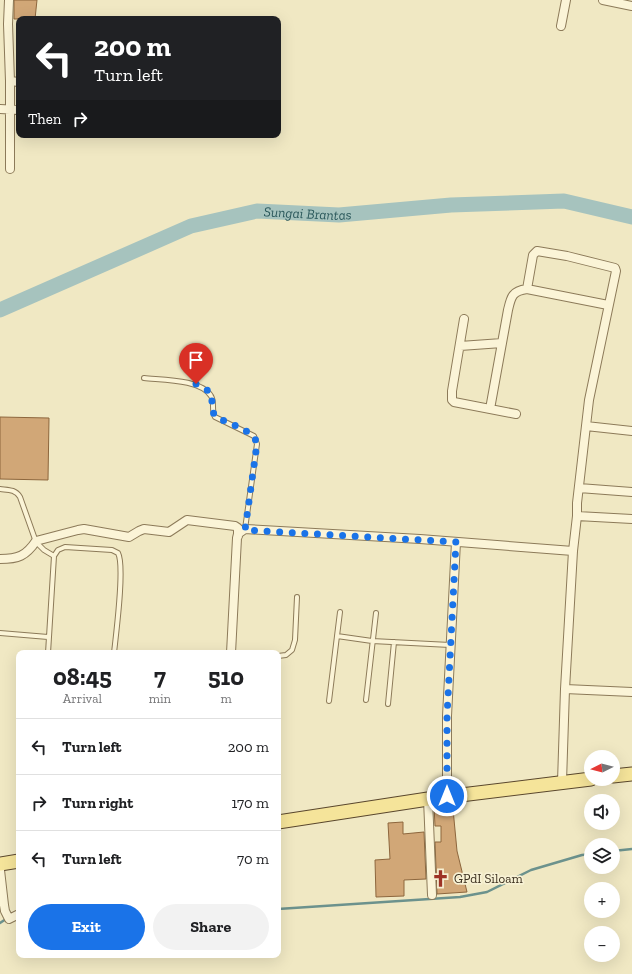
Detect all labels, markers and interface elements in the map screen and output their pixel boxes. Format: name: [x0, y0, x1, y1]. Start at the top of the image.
text: 200 m: [94, 30, 171, 63]
icon: left: [28, 32, 80, 84]
text: Turn left: [94, 64, 163, 86]
icon: right: [69, 108, 91, 130]
text: Then: [28, 110, 61, 128]
water label: Sungai Brantas: [263, 203, 352, 224]
pin: [179, 343, 213, 384]
icon: arrive: [185, 349, 207, 371]
text: 08:45: [53, 662, 112, 691]
text: 7: [154, 662, 166, 691]
text: 510: [208, 662, 244, 691]
text: Arrival: [63, 691, 102, 706]
text: min: [149, 691, 171, 706]
text: m: [220, 691, 232, 706]
icon: left: [28, 736, 50, 758]
text: Turn left: [62, 738, 122, 756]
text: 200 m: [228, 738, 269, 756]
north arrow: [584, 750, 620, 786]
map controls: [584, 750, 620, 962]
position arrow: [426, 775, 468, 817]
icon: right: [28, 792, 50, 814]
text: Turn right: [62, 794, 133, 812]
text: 170 m: [231, 794, 269, 812]
button: sound: [584, 794, 620, 830]
button: layers: [584, 838, 620, 874]
icon: left: [28, 848, 50, 870]
text: Turn left: [62, 850, 122, 868]
text: 70 m: [237, 850, 269, 868]
church icon: GPdI Siloam: [431, 868, 451, 888]
place label: GPdI Siloam: [454, 871, 523, 886]
button: +: [584, 882, 620, 918]
button: Exit: [28, 904, 145, 950]
button: Share: [153, 904, 269, 950]
button: −: [584, 926, 620, 962]

